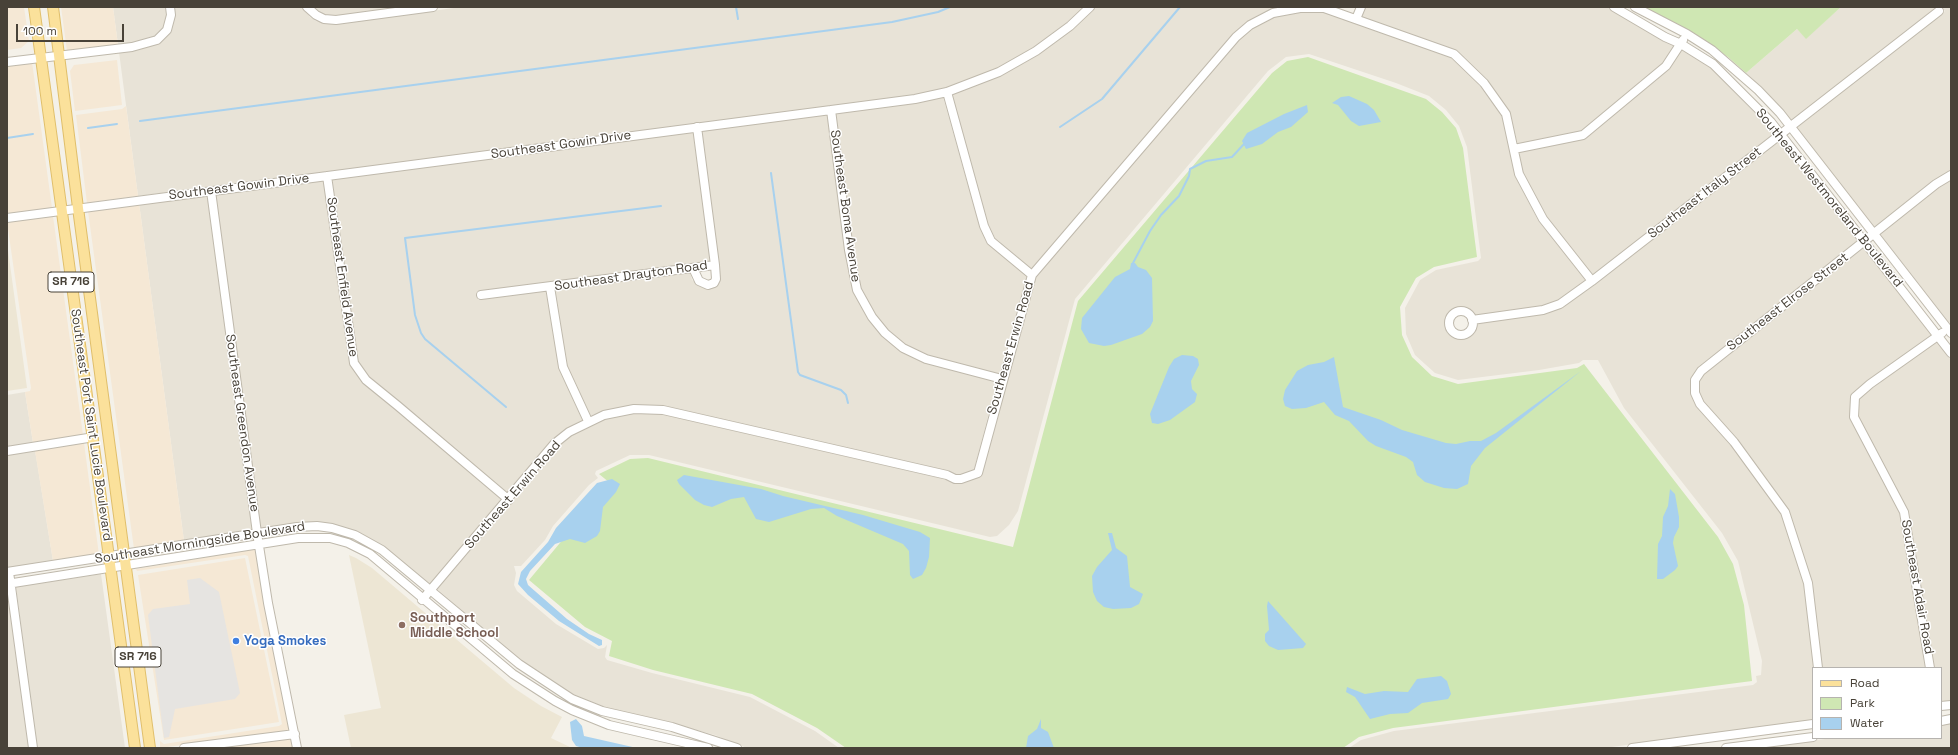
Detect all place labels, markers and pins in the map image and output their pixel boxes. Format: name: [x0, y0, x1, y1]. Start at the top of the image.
place label: Southport Middle School: [410, 610, 499, 641]
marker: Southport Middle School: [397, 620, 407, 630]
place label: Yoga Smokes: [244, 633, 326, 649]
marker: Yoga Smokes: [231, 636, 241, 646]

